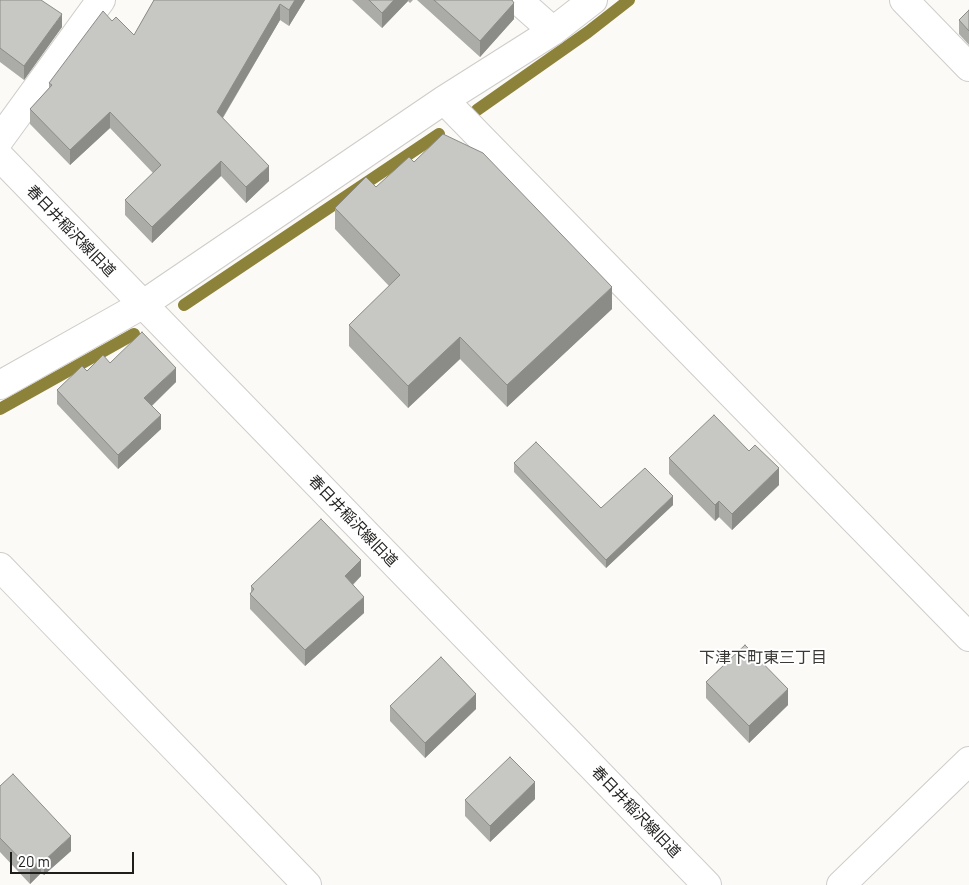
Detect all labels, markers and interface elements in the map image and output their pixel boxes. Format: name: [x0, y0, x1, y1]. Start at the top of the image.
street label: 春日井稲沢線旧道: [23, 182, 119, 280]
street label: 春日井稲沢線旧道: [305, 472, 401, 570]
district label: 下津下町東三丁目: [699, 648, 827, 668]
street label: 春日井稲沢線旧道: [588, 763, 684, 861]
scale bar: [12, 842, 136, 874]
text: 20 m: [18, 852, 50, 870]

